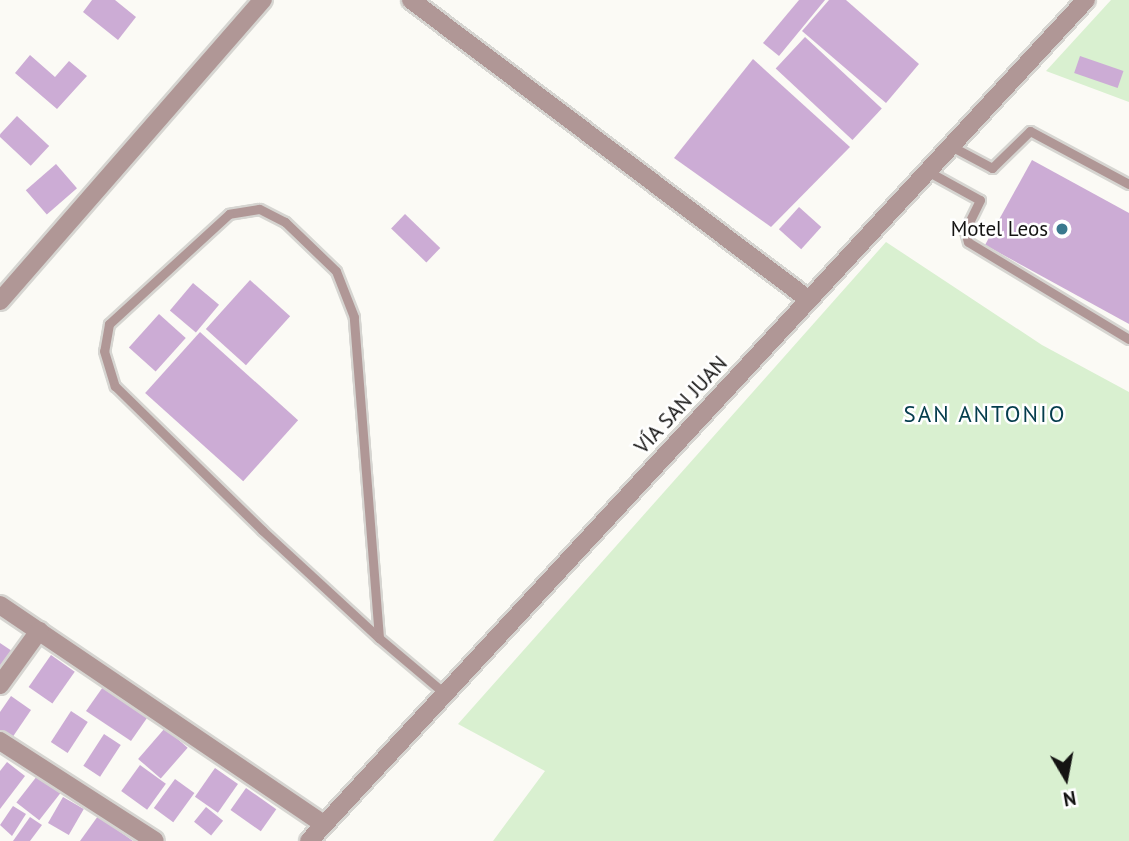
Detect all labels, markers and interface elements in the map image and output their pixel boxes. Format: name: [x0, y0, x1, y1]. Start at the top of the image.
place label: Motel Leos: [951, 216, 1048, 242]
marker: Motel Leos: [1054, 221, 1070, 237]
street label: VÍA SAN JUAN: [629, 351, 733, 459]
district label: SAN ANTONIO: [905, 400, 1065, 428]
north arrow: [1031, 743, 1101, 813]
text: N: [1061, 786, 1078, 812]

